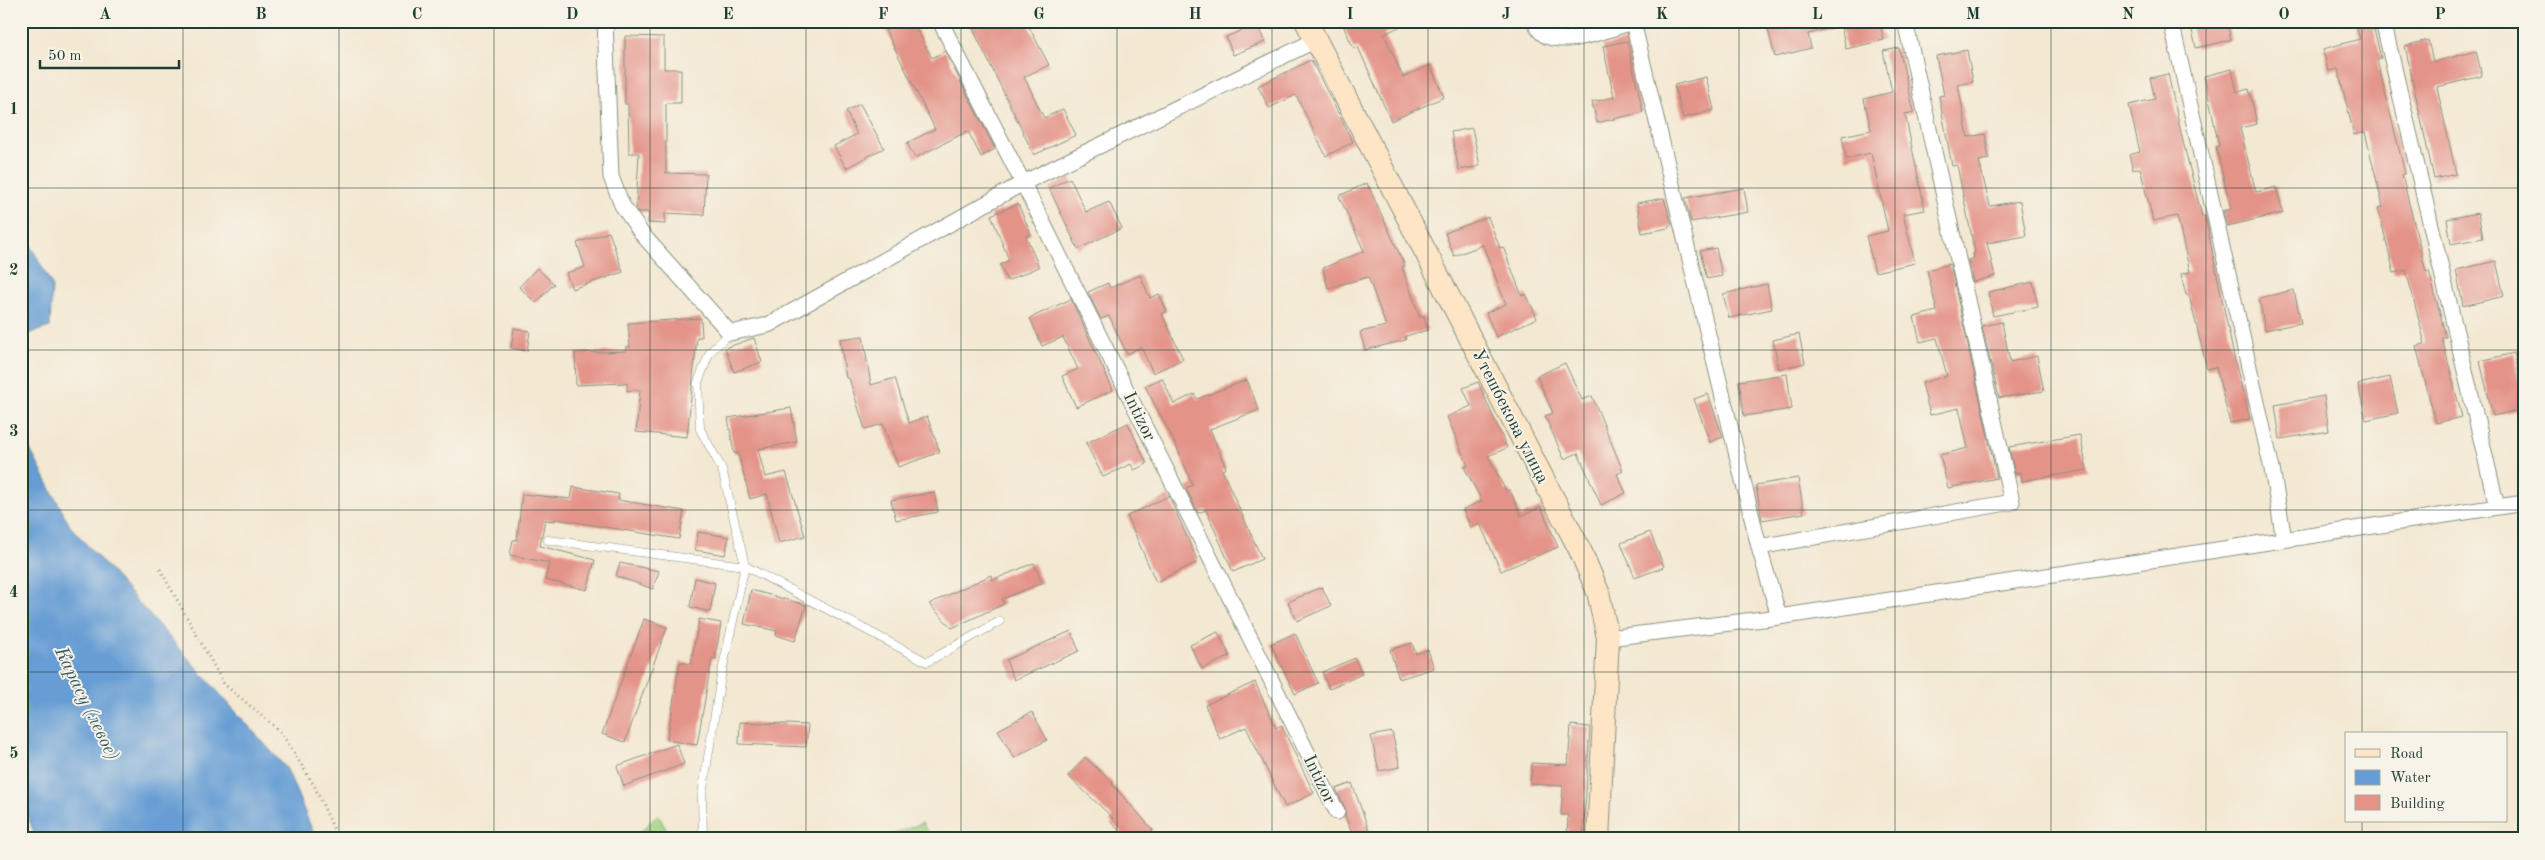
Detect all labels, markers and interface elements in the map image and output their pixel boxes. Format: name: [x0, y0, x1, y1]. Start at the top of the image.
text: A: [99, 7, 111, 23]
text: B: [255, 7, 267, 23]
text: C: [412, 7, 422, 23]
text: D: [566, 7, 578, 23]
text: E: [722, 7, 734, 23]
text: F: [878, 7, 889, 23]
text: G: [1033, 7, 1045, 23]
text: H: [1188, 7, 1202, 23]
text: I: [1346, 7, 1354, 23]
text: J: [1502, 7, 1511, 23]
text: K: [1656, 7, 1668, 23]
text: L: [1812, 7, 1823, 23]
text: M: [1966, 7, 1980, 23]
text: N: [2122, 7, 2135, 23]
text: O: [2278, 7, 2290, 23]
text: P: [2434, 7, 2446, 23]
scale bar: [40, 38, 179, 70]
text: 50 m: [48, 49, 82, 64]
text: 1: [9, 102, 19, 118]
text: 2: [9, 263, 19, 279]
street label: Утешбекова улица: [1468, 346, 1552, 487]
street label: Intizor: [1120, 389, 1159, 444]
text: 3: [9, 424, 19, 440]
text: 4: [9, 585, 19, 601]
water label: Карасу (левое): [50, 643, 122, 764]
legend: [2345, 732, 2508, 822]
text: 5: [9, 746, 19, 762]
text: Road: [2390, 747, 2424, 762]
street label: Intizor: [1300, 752, 1339, 807]
text: Water: [2390, 771, 2431, 786]
text: Building: [2390, 797, 2445, 812]

